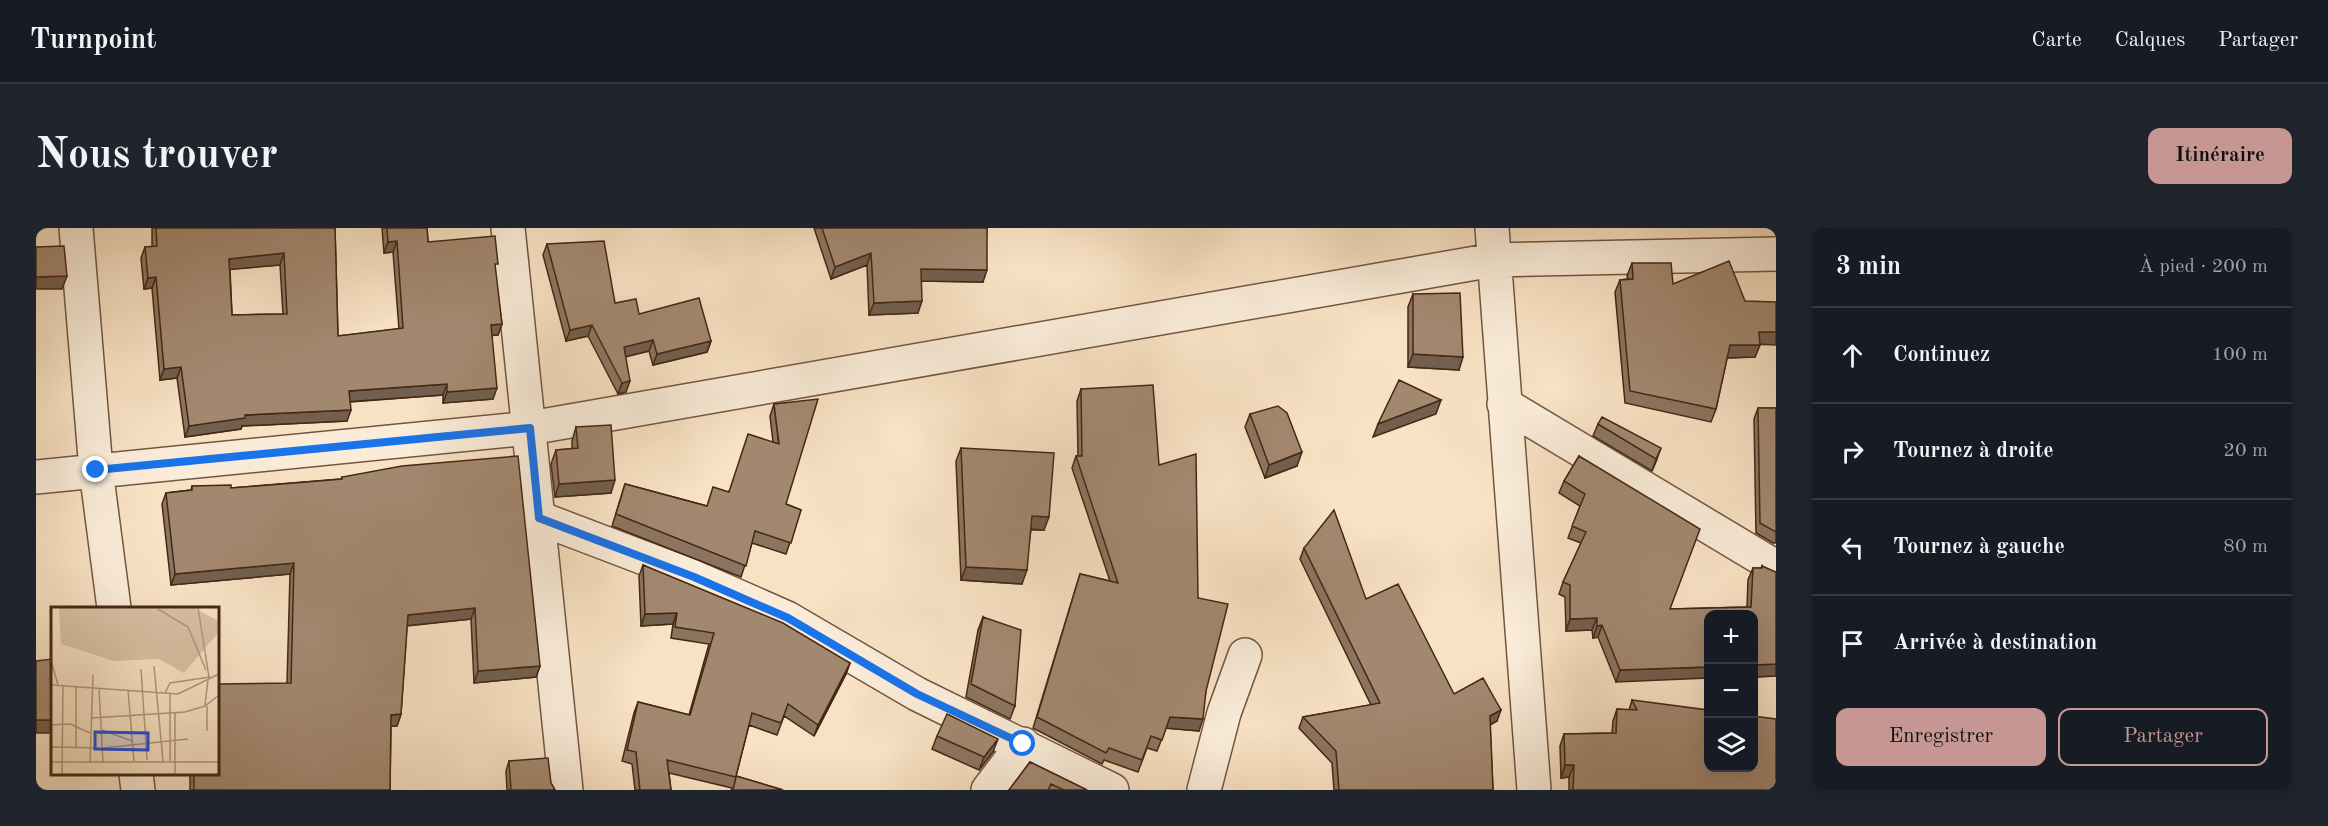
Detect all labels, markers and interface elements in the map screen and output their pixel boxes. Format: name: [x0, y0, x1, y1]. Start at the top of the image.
text: Turnpoint: [30, 27, 157, 55]
text: Carte: [2032, 30, 2082, 51]
text: Calques: [2115, 30, 2185, 51]
text: Partager: [2218, 30, 2298, 51]
button: Itinéraire: [2148, 128, 2292, 184]
text: Nous trouver: [36, 135, 278, 177]
text: 3 min: [1836, 254, 1901, 280]
text: À pied · 200 m: [2139, 257, 2268, 277]
icon: ahead: [1836, 339, 1869, 372]
text: Continuez: [1893, 344, 1990, 366]
text: 100 m: [2212, 345, 2268, 365]
icon: right: [1836, 435, 1869, 468]
text: Tournez à droite: [1893, 440, 2054, 462]
text: 20 m: [2223, 441, 2268, 461]
route end: [82, 456, 108, 482]
icon: left: [1836, 531, 1869, 564]
text: Tournez à gauche: [1893, 536, 2065, 558]
text: 80 m: [2223, 537, 2268, 557]
inset map: [51, 607, 219, 775]
map controls: [1704, 610, 1758, 772]
button: +: [1704, 610, 1758, 664]
icon: arrive: [1836, 627, 1869, 660]
text: Arrivée à destination: [1893, 632, 2097, 654]
button: −: [1704, 664, 1758, 718]
button: Enregistrer: [1836, 708, 2046, 766]
button: Partager: [2058, 708, 2268, 766]
button: layers: [1704, 718, 1758, 772]
route start: [1009, 730, 1035, 756]

